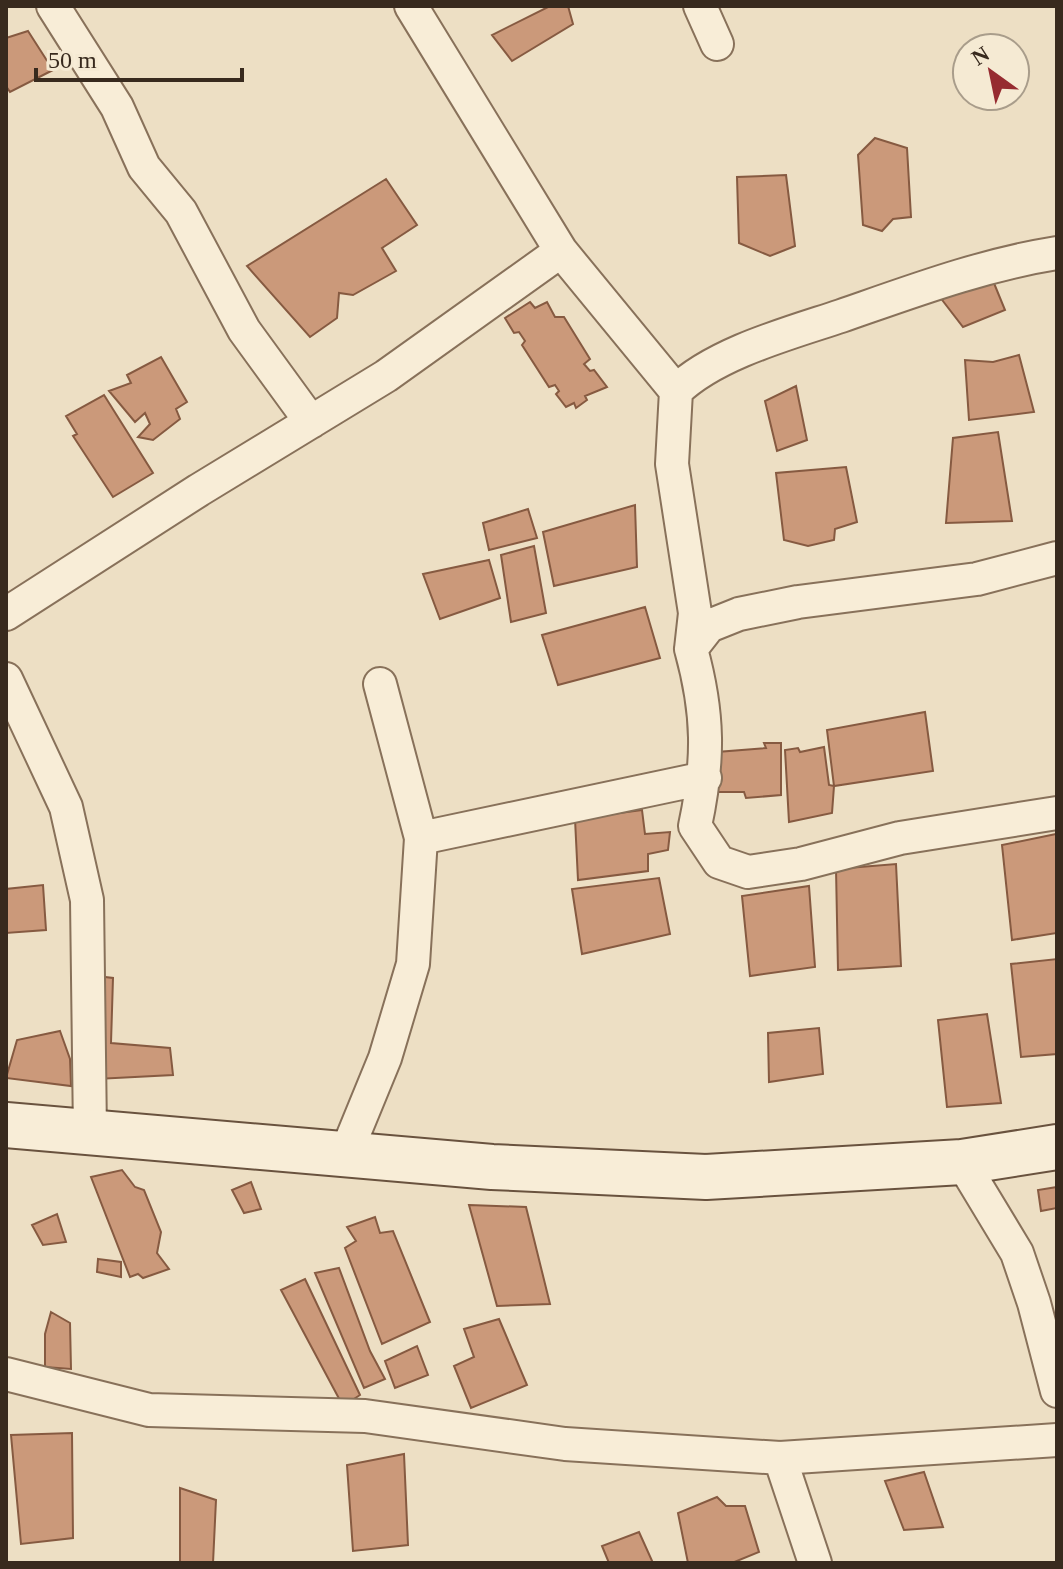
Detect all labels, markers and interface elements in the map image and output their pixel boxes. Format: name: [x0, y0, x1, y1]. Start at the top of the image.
scale bar: [36, 32, 242, 82]
north arrow: [951, 32, 1031, 112]
text: N: [967, 41, 994, 70]
text: 50 m: [48, 47, 97, 73]

